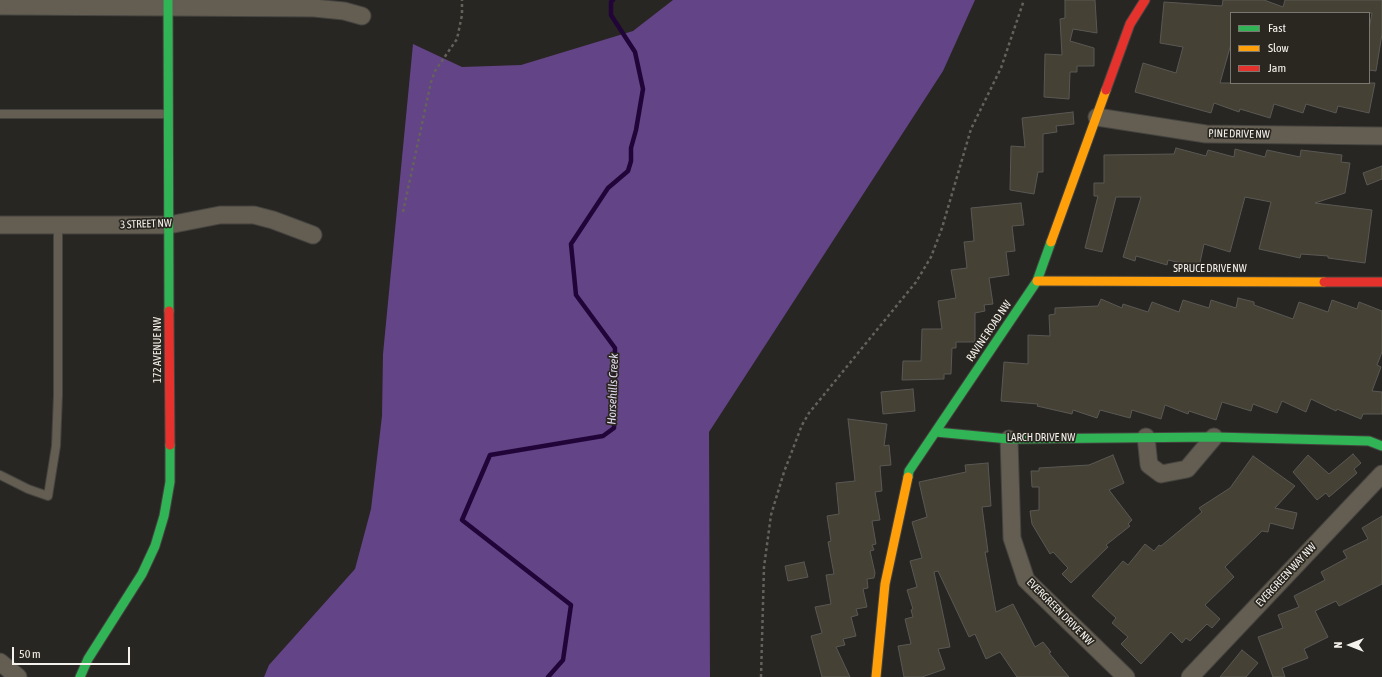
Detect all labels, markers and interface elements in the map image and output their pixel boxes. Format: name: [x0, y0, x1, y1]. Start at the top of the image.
legend: [1230, 12, 1370, 84]
text: Fast: [1268, 21, 1286, 35]
text: Slow: [1268, 41, 1289, 55]
text: Jam: [1268, 61, 1286, 75]
street label: PINE DRIVE NW: [1208, 127, 1270, 141]
street label: 3 STREET NW: [120, 217, 172, 231]
street label: SPRUCE DRIVE NW: [1173, 262, 1247, 276]
street label: RAVINE ROAD NW: [964, 298, 1014, 364]
street label: 172 AVENUE NW: [151, 317, 165, 383]
water label: Horsehills Creek: [605, 353, 621, 425]
street label: LARCH DRIVE NW: [1007, 431, 1075, 445]
street label: EVERGREEN WAY NW: [1253, 540, 1319, 610]
street label: EVERGREEN DRIVE NW: [1024, 576, 1096, 648]
north arrow: [1330, 625, 1370, 665]
scale bar: [14, 639, 132, 665]
text: N: [1332, 642, 1344, 648]
text: 50 m: [19, 647, 41, 661]

